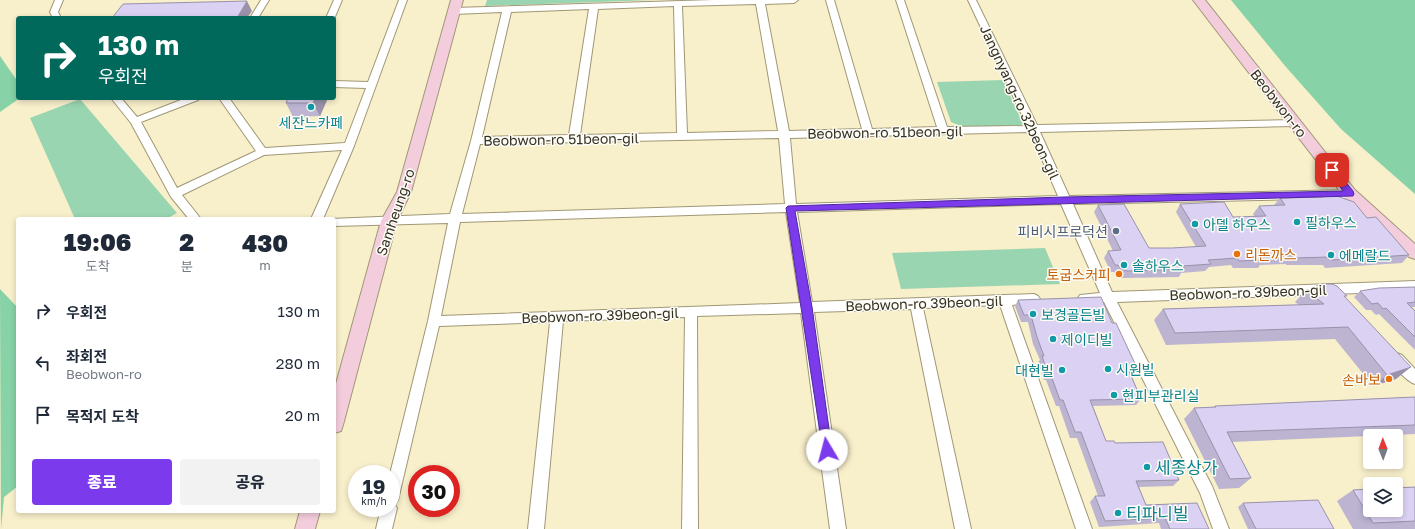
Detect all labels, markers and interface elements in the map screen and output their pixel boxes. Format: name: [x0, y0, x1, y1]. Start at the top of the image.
street label: Jangnyang-ro 32beon-gil: [977, 22, 1063, 182]
text: 130 m: [98, 28, 179, 61]
icon: right: [32, 32, 84, 84]
text: 우회전: [98, 65, 148, 87]
street label: Beobwon-ro: [1247, 66, 1311, 140]
marker: 세잔느카페: [306, 102, 316, 112]
place label: 세잔느카페: [279, 114, 343, 131]
street label: Beobwon-ro 51beon-gil: [807, 122, 963, 142]
street label: Beobwon-ro 51beon-gil: [483, 129, 639, 149]
pin: [1315, 153, 1349, 187]
icon: arrive: [1321, 159, 1343, 181]
street label: Samheung-ro: [372, 166, 418, 258]
place label: 필하우스: [1305, 214, 1357, 231]
place label: 아델 하우스: [1203, 216, 1271, 233]
marker: 필하우스: [1292, 217, 1302, 227]
marker: 아델 하우스: [1190, 219, 1200, 229]
place label: 피비시프로덕션: [1018, 223, 1108, 240]
marker: 피비시프로덕션: [1111, 226, 1121, 236]
text: 19:06: [64, 227, 131, 256]
text: 2: [179, 227, 194, 256]
text: 430: [242, 228, 288, 257]
place label: 리돈까스: [1245, 246, 1297, 263]
place label: 에메랄드: [1339, 247, 1391, 264]
marker: 리돈까스: [1232, 249, 1242, 259]
marker: 에메랄드: [1326, 250, 1336, 260]
text: m: [259, 257, 271, 273]
place label: 솔하우스: [1132, 257, 1184, 274]
text: 도착: [86, 258, 110, 274]
text: 분: [181, 258, 193, 274]
marker: 솔하우스: [1119, 260, 1129, 270]
place label: 토굽스커피: [1047, 266, 1111, 283]
marker: 토굽스커피: [1114, 269, 1124, 279]
street label: Beobwon-ro 39beon-gil: [1169, 281, 1327, 303]
street label: Beobwon-ro 39beon-gil: [845, 292, 1003, 314]
icon: right: [32, 300, 54, 322]
text: 130 m: [278, 302, 320, 320]
text: 우회전: [66, 303, 107, 321]
street label: Beobwon-ro 39beon-gil: [521, 304, 679, 326]
place label: 보경골든빌: [1041, 306, 1105, 323]
marker: 보경골든빌: [1028, 309, 1038, 319]
place label: 제이디빌: [1061, 331, 1113, 348]
marker: 제이디빌: [1048, 334, 1058, 344]
text: 좌회전: [66, 347, 107, 365]
icon: left: [32, 352, 54, 374]
text: 280 m: [276, 354, 320, 372]
place label: 시원빌: [1116, 361, 1155, 378]
place label: 대현빌: [1015, 362, 1054, 379]
marker: 시원빌: [1103, 364, 1113, 374]
marker: 대현빌: [1057, 365, 1067, 375]
text: Beobwon-ro: [66, 366, 142, 382]
place label: 손바보: [1342, 371, 1381, 388]
marker: 손바보: [1384, 374, 1394, 384]
place label: 현피부관리실: [1122, 387, 1199, 404]
marker: 현피부관리실: [1109, 390, 1119, 400]
icon: arrive: [32, 404, 54, 426]
text: 20 m: [285, 406, 320, 424]
text: 목적지 도착: [66, 407, 139, 425]
position arrow: [806, 429, 848, 471]
north arrow: [1363, 429, 1403, 469]
map controls: [1363, 429, 1403, 517]
place label: 세종상가: [1155, 457, 1218, 478]
button: 종료: [32, 459, 172, 505]
button: 공유: [180, 459, 320, 505]
marker: 세종상가: [1142, 462, 1152, 472]
speed limit sign: 30: [408, 465, 460, 517]
text: 19: [362, 474, 385, 498]
button: layers: [1363, 477, 1403, 517]
text: km/h: [361, 495, 387, 507]
place label: 티파니빌: [1126, 503, 1189, 524]
marker: 티파니빌: [1113, 508, 1123, 518]

